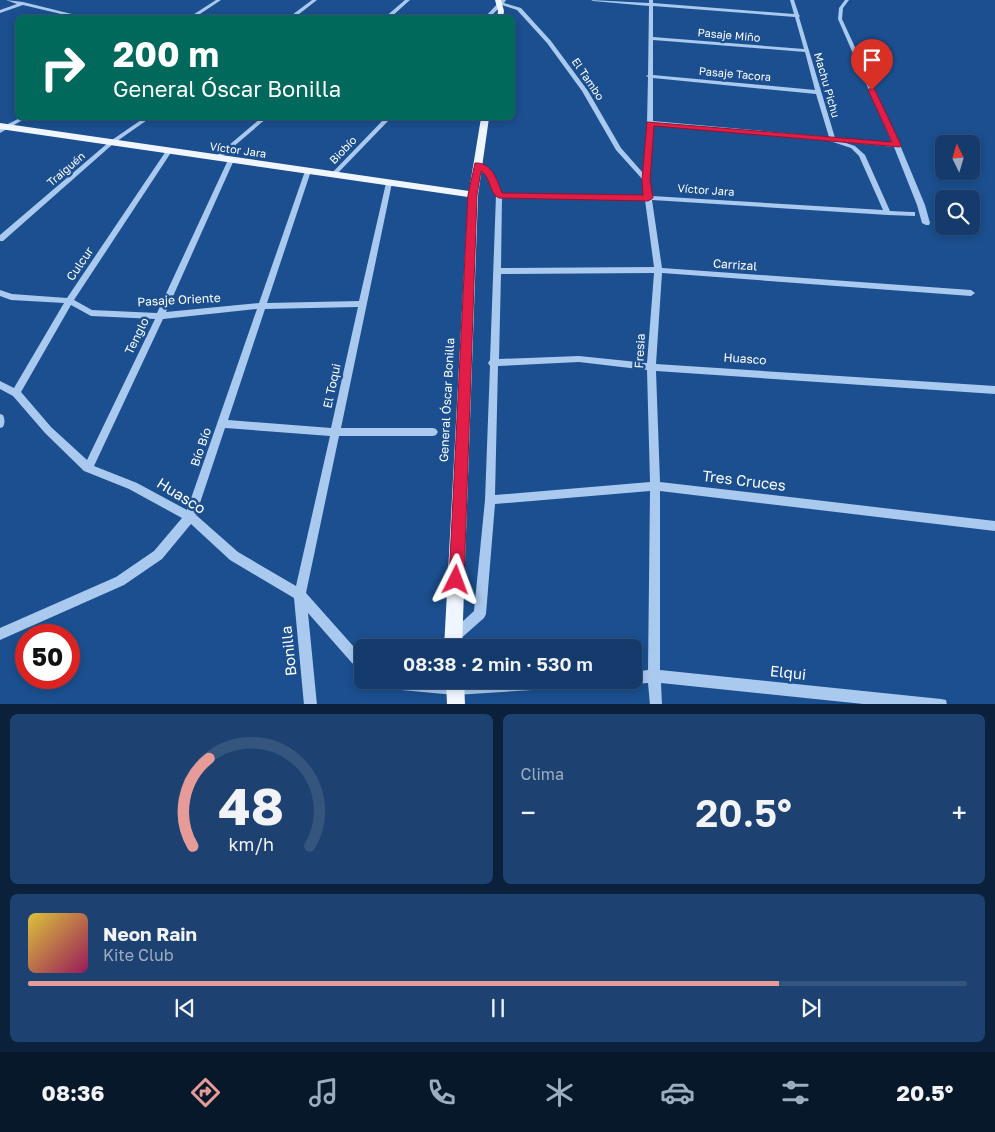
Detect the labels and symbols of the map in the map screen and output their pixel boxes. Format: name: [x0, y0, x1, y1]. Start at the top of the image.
street label: Pasaje Miño: [697, 25, 761, 44]
pin: [851, 39, 893, 90]
street label: Machu Pichu: [812, 51, 843, 119]
street label: El Tambo: [570, 55, 607, 103]
street label: Pasaje Tacora: [698, 64, 772, 83]
street label: Biobío: [326, 133, 359, 166]
north arrow: [935, 135, 980, 180]
street label: Víctor Jara: [209, 139, 267, 160]
street label: Traiguén: [44, 149, 87, 189]
street label: Víctor Jara: [677, 181, 735, 198]
street label: Culcur: [63, 244, 96, 284]
street label: Carrizal: [712, 255, 758, 274]
street label: Pasaje Oriente: [137, 290, 221, 309]
street label: Tenglo: [121, 315, 152, 357]
street label: Fresia: [631, 333, 648, 369]
street label: General Óscar Bonilla: [436, 337, 457, 463]
street label: Huasco: [723, 350, 767, 367]
street label: El Toqui: [319, 362, 344, 410]
street label: Bío Bío: [187, 426, 214, 468]
street label: Tres Cruces: [701, 466, 787, 494]
street label: Huasco: [154, 473, 209, 517]
position arrow: [429, 553, 481, 605]
speed limit sign: 50: [15, 624, 80, 689]
street label: Bonilla: [276, 625, 300, 677]
street label: Elqui: [769, 661, 807, 683]

